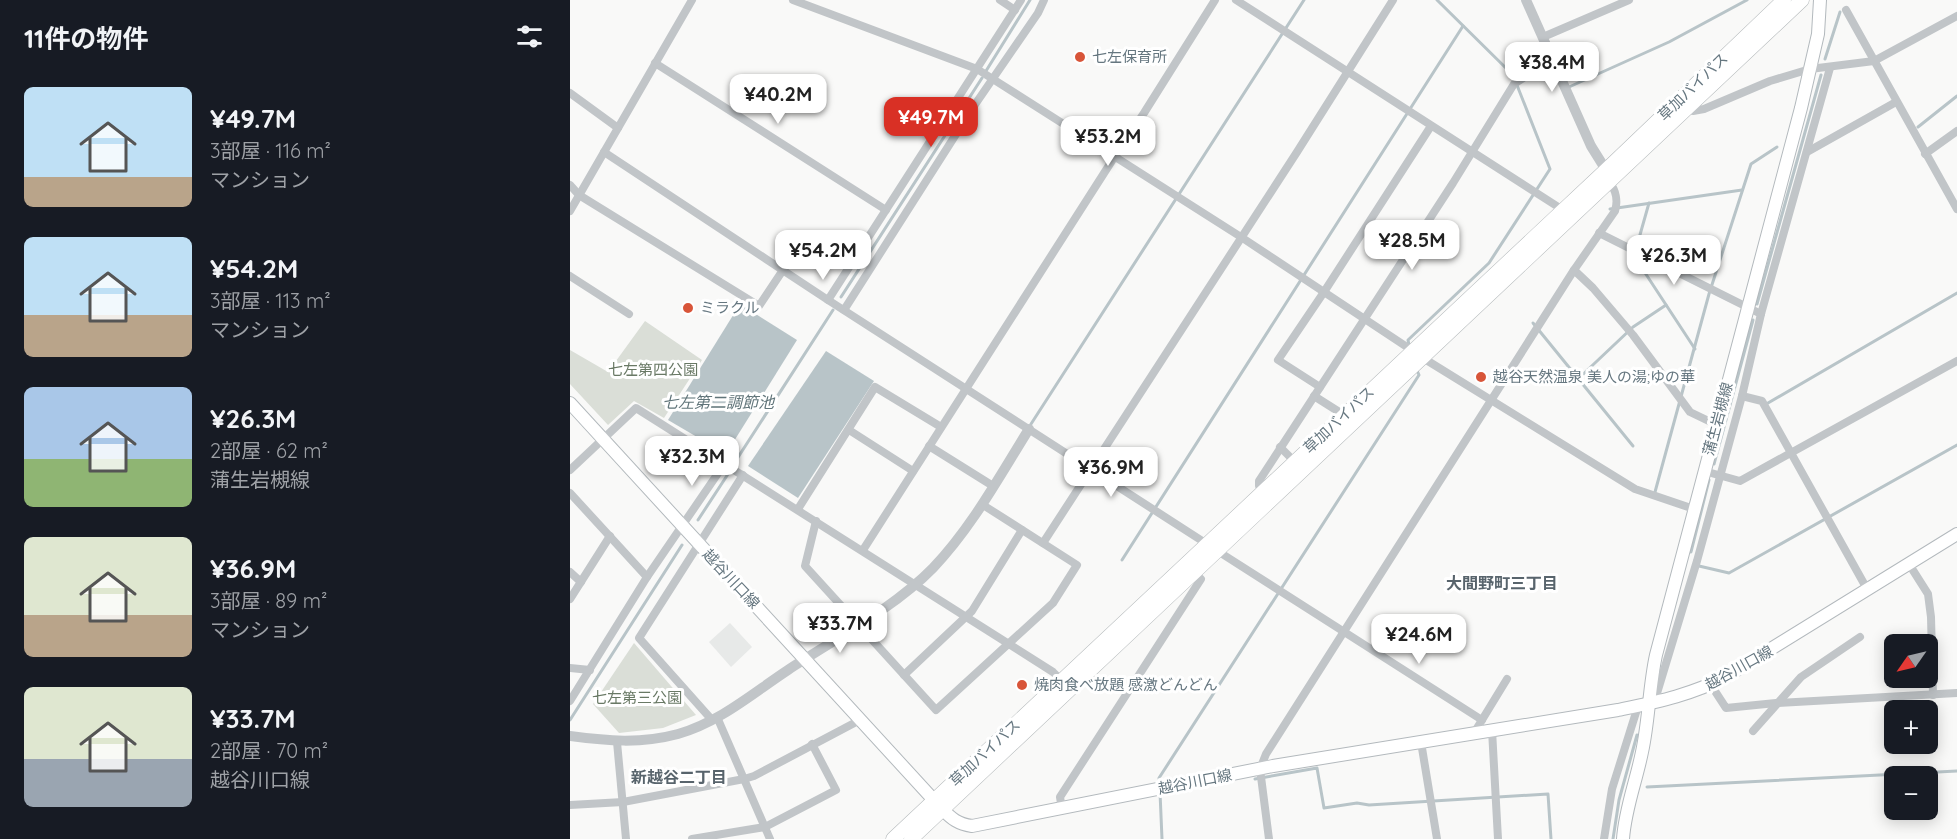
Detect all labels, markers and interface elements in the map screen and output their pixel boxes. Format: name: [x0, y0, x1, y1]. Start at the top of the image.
icon: filters: [513, 20, 546, 53]
text: 11件の物件: [24, 22, 148, 55]
pin: ¥38.4M: [1503, 42, 1601, 93]
place label: 七左保育所: [1092, 47, 1167, 66]
text: ¥38.4M: [1519, 49, 1585, 74]
street label: 草加バイパス: [1654, 49, 1732, 125]
marker: 七左保育所: [1073, 50, 1087, 64]
pin: ¥40.2M: [729, 74, 827, 125]
text: ¥40.2M: [744, 81, 812, 106]
pin: ¥49.7M: [882, 97, 980, 148]
text: ¥49.7M: [210, 102, 296, 135]
text: ¥49.7M: [898, 104, 964, 129]
icon: home: [72, 111, 144, 183]
pin: ¥53.2M: [1059, 116, 1157, 167]
text: ¥53.2M: [1075, 123, 1141, 148]
text: 3部屋 · 116 m²: [210, 138, 331, 163]
text: マンション: [210, 167, 310, 192]
pin: ¥28.5M: [1363, 220, 1461, 271]
text: ¥28.5M: [1378, 227, 1446, 252]
pin: ¥54.2M: [774, 230, 872, 281]
pin: ¥26.3M: [1625, 235, 1723, 286]
text: ¥54.2M: [789, 237, 857, 262]
text: ¥26.3M: [1641, 242, 1707, 267]
text: ¥54.2M: [210, 252, 298, 285]
icon: home: [72, 261, 144, 333]
text: 3部屋 · 113 m²: [210, 288, 331, 313]
place label: ミラクル: [700, 298, 760, 317]
marker: ミラクル: [681, 301, 695, 315]
text: マンション: [210, 317, 310, 342]
park label: 七左第四公園: [608, 360, 698, 379]
place label: 越谷天然温泉 美人の湯;ゆの華: [1492, 367, 1695, 386]
marker: 越谷天然温泉 美人の湯;ゆの華: [1474, 370, 1488, 384]
street label: 蒲生岩槻線: [1699, 380, 1736, 458]
street label: 草加バイパス: [1299, 382, 1378, 457]
water label: 七左第二調節池: [662, 392, 776, 412]
text: ¥26.3M: [210, 402, 296, 435]
icon: home: [72, 411, 144, 483]
pin: ¥32.3M: [643, 436, 741, 487]
text: 2部屋 · 62 m²: [210, 438, 328, 463]
text: ¥32.3M: [659, 443, 725, 468]
pin: ¥36.9M: [1062, 447, 1160, 498]
text: ¥36.9M: [1078, 454, 1144, 479]
text: 蒲生岩槻線: [210, 467, 310, 492]
street label: 越谷川口線: [698, 544, 764, 613]
text: ¥36.9M: [210, 552, 296, 585]
icon: home: [72, 561, 144, 633]
district label: 大間野町三丁目: [1446, 573, 1558, 593]
text: 3部屋 · 89 m²: [210, 588, 327, 613]
pin: ¥33.7M: [791, 603, 889, 654]
text: ¥33.7M: [807, 610, 873, 635]
pin: ¥24.6M: [1370, 614, 1468, 665]
text: マンション: [210, 617, 310, 642]
text: ¥24.6M: [1385, 621, 1453, 646]
north arrow: [1884, 634, 1938, 688]
map controls: [1884, 634, 1938, 820]
street label: 越谷川口線: [1700, 641, 1776, 695]
place label: 焼肉食べ放題 感激どんどん: [1034, 675, 1218, 694]
marker: 焼肉食べ放題 感激どんどん: [1015, 678, 1029, 692]
park label: 七左第三公園: [592, 688, 682, 707]
button: +: [1884, 700, 1938, 754]
text: ¥33.7M: [210, 702, 295, 735]
icon: home: [72, 711, 144, 783]
street label: 草加バイパス: [945, 715, 1024, 790]
text: 2部屋 · 70 m²: [210, 738, 328, 763]
street label: 越谷川口線: [1155, 765, 1234, 798]
button: −: [1884, 766, 1938, 820]
text: 越谷川口線: [210, 767, 310, 792]
district label: 新越谷二丁目: [631, 767, 727, 787]

